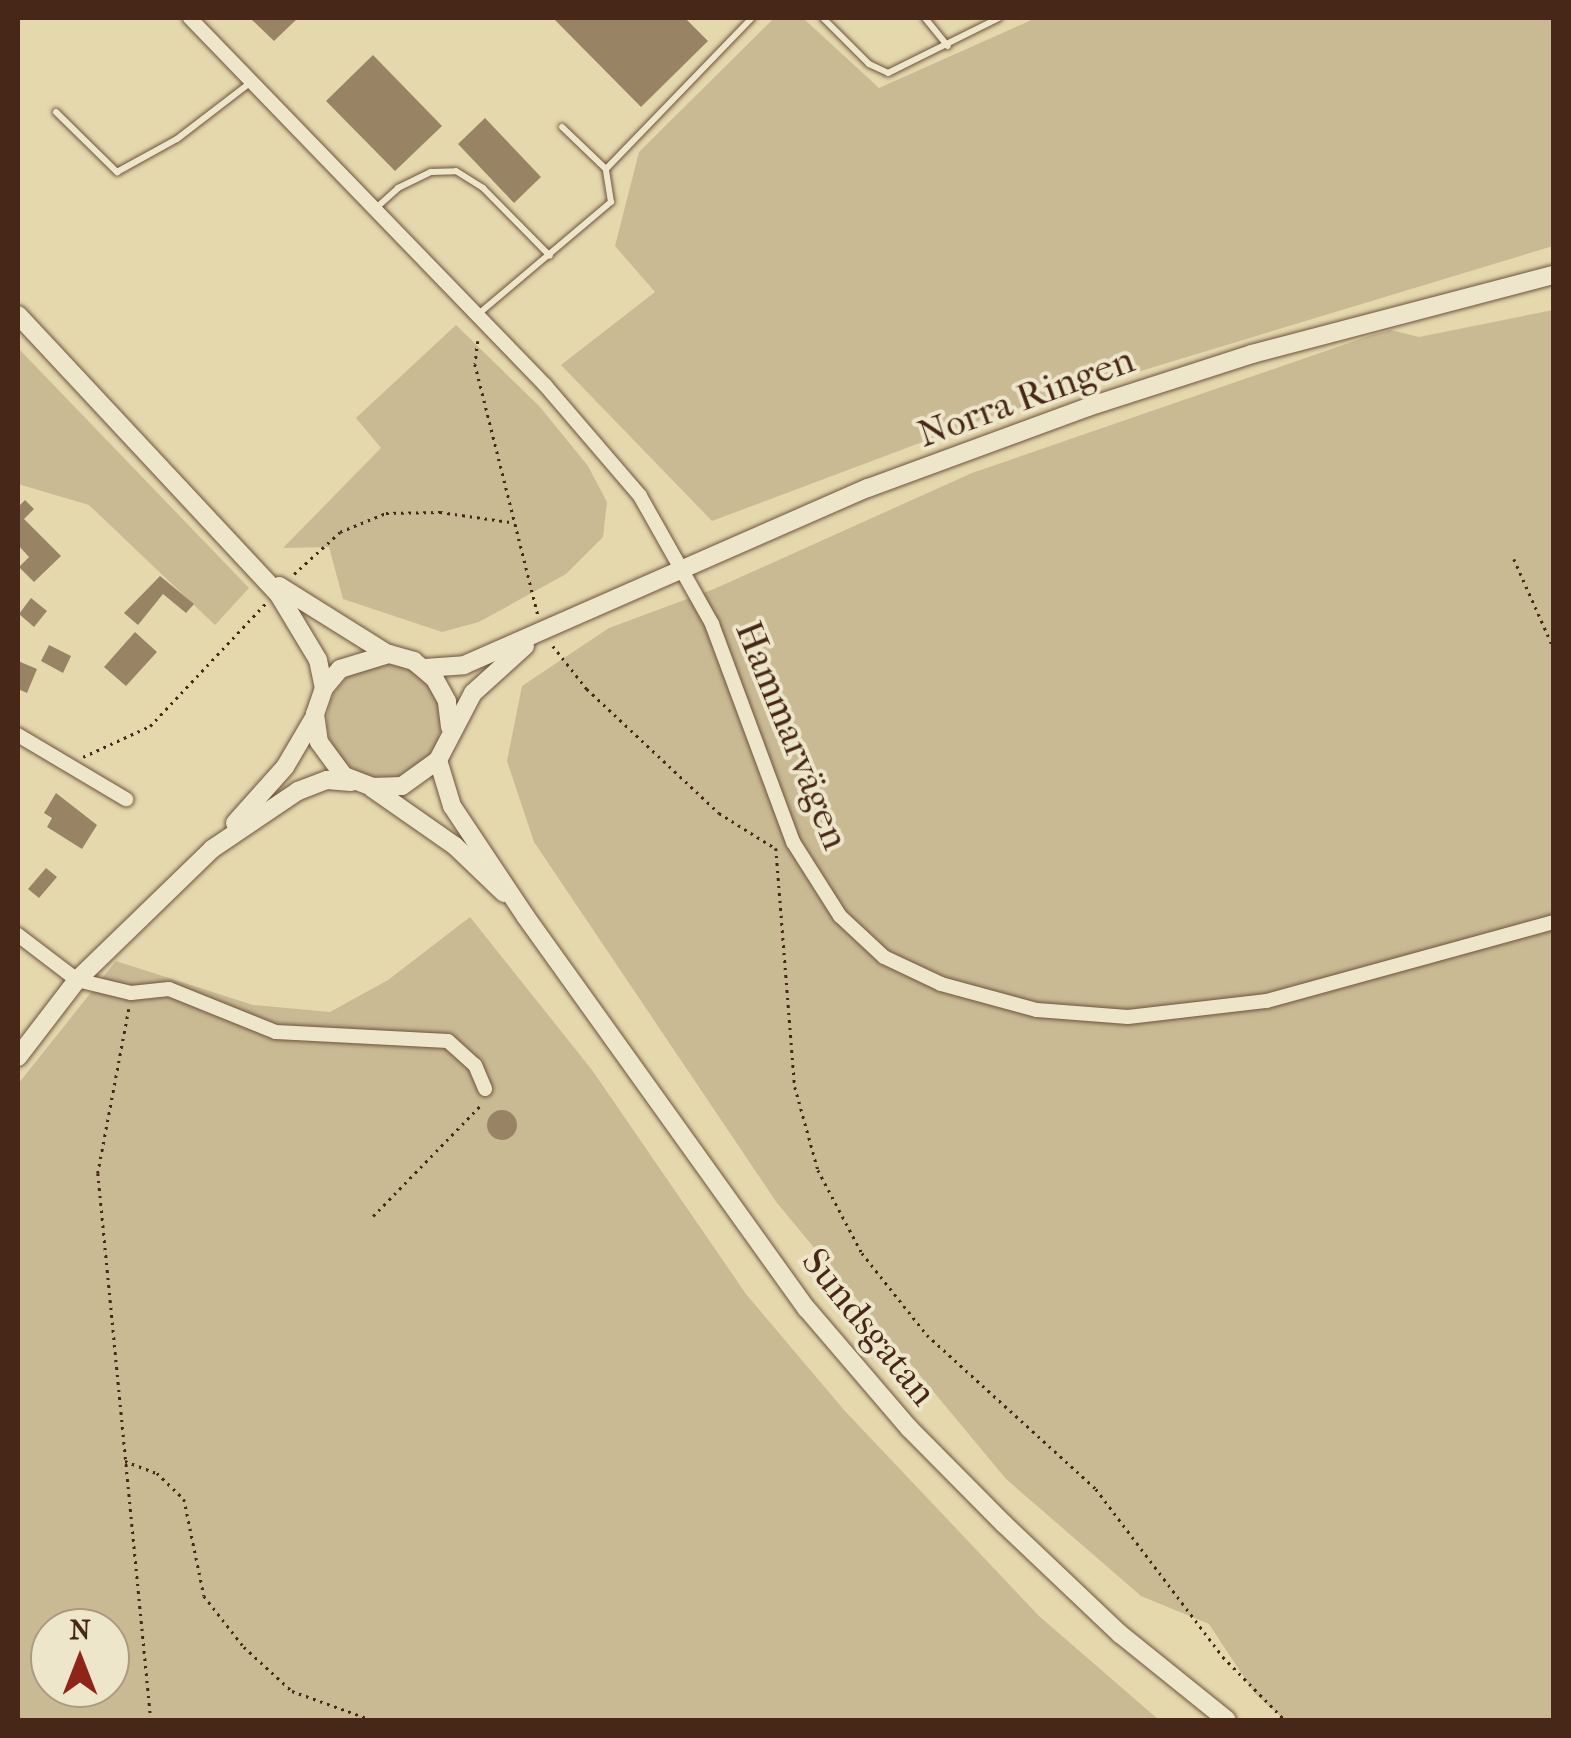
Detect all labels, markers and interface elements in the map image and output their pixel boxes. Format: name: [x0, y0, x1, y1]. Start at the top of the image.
street label: Norra Ringen: [911, 337, 1141, 457]
street label: Hammarvägen: [726, 614, 858, 856]
street label: Sundsgatan: [792, 1239, 946, 1415]
north arrow: [30, 1608, 130, 1708]
text: N: [69, 1613, 91, 1646]

